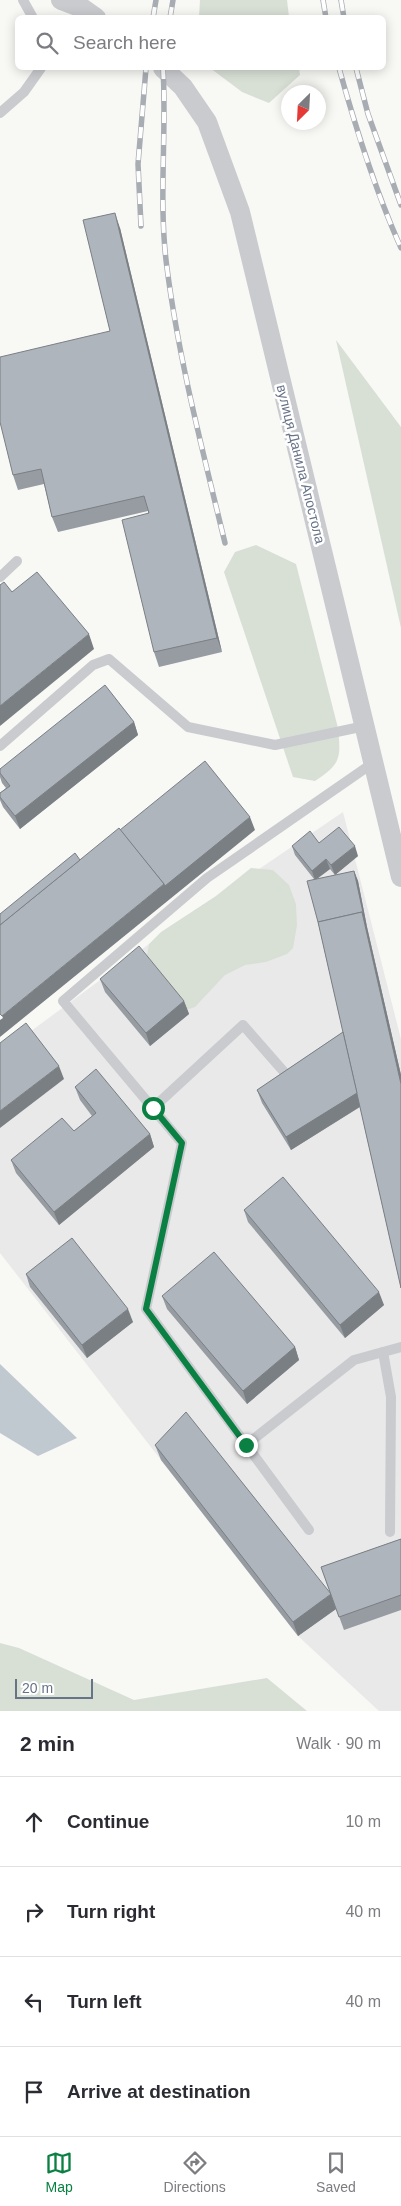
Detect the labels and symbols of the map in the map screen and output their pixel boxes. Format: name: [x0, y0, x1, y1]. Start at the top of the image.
north arrow: [281, 85, 326, 130]
street label: вулиця Данила Апостола: [273, 383, 329, 545]
route start: [142, 1097, 165, 1120]
route end: [235, 1434, 258, 1457]
scale bar: [15, 1676, 92, 1699]

